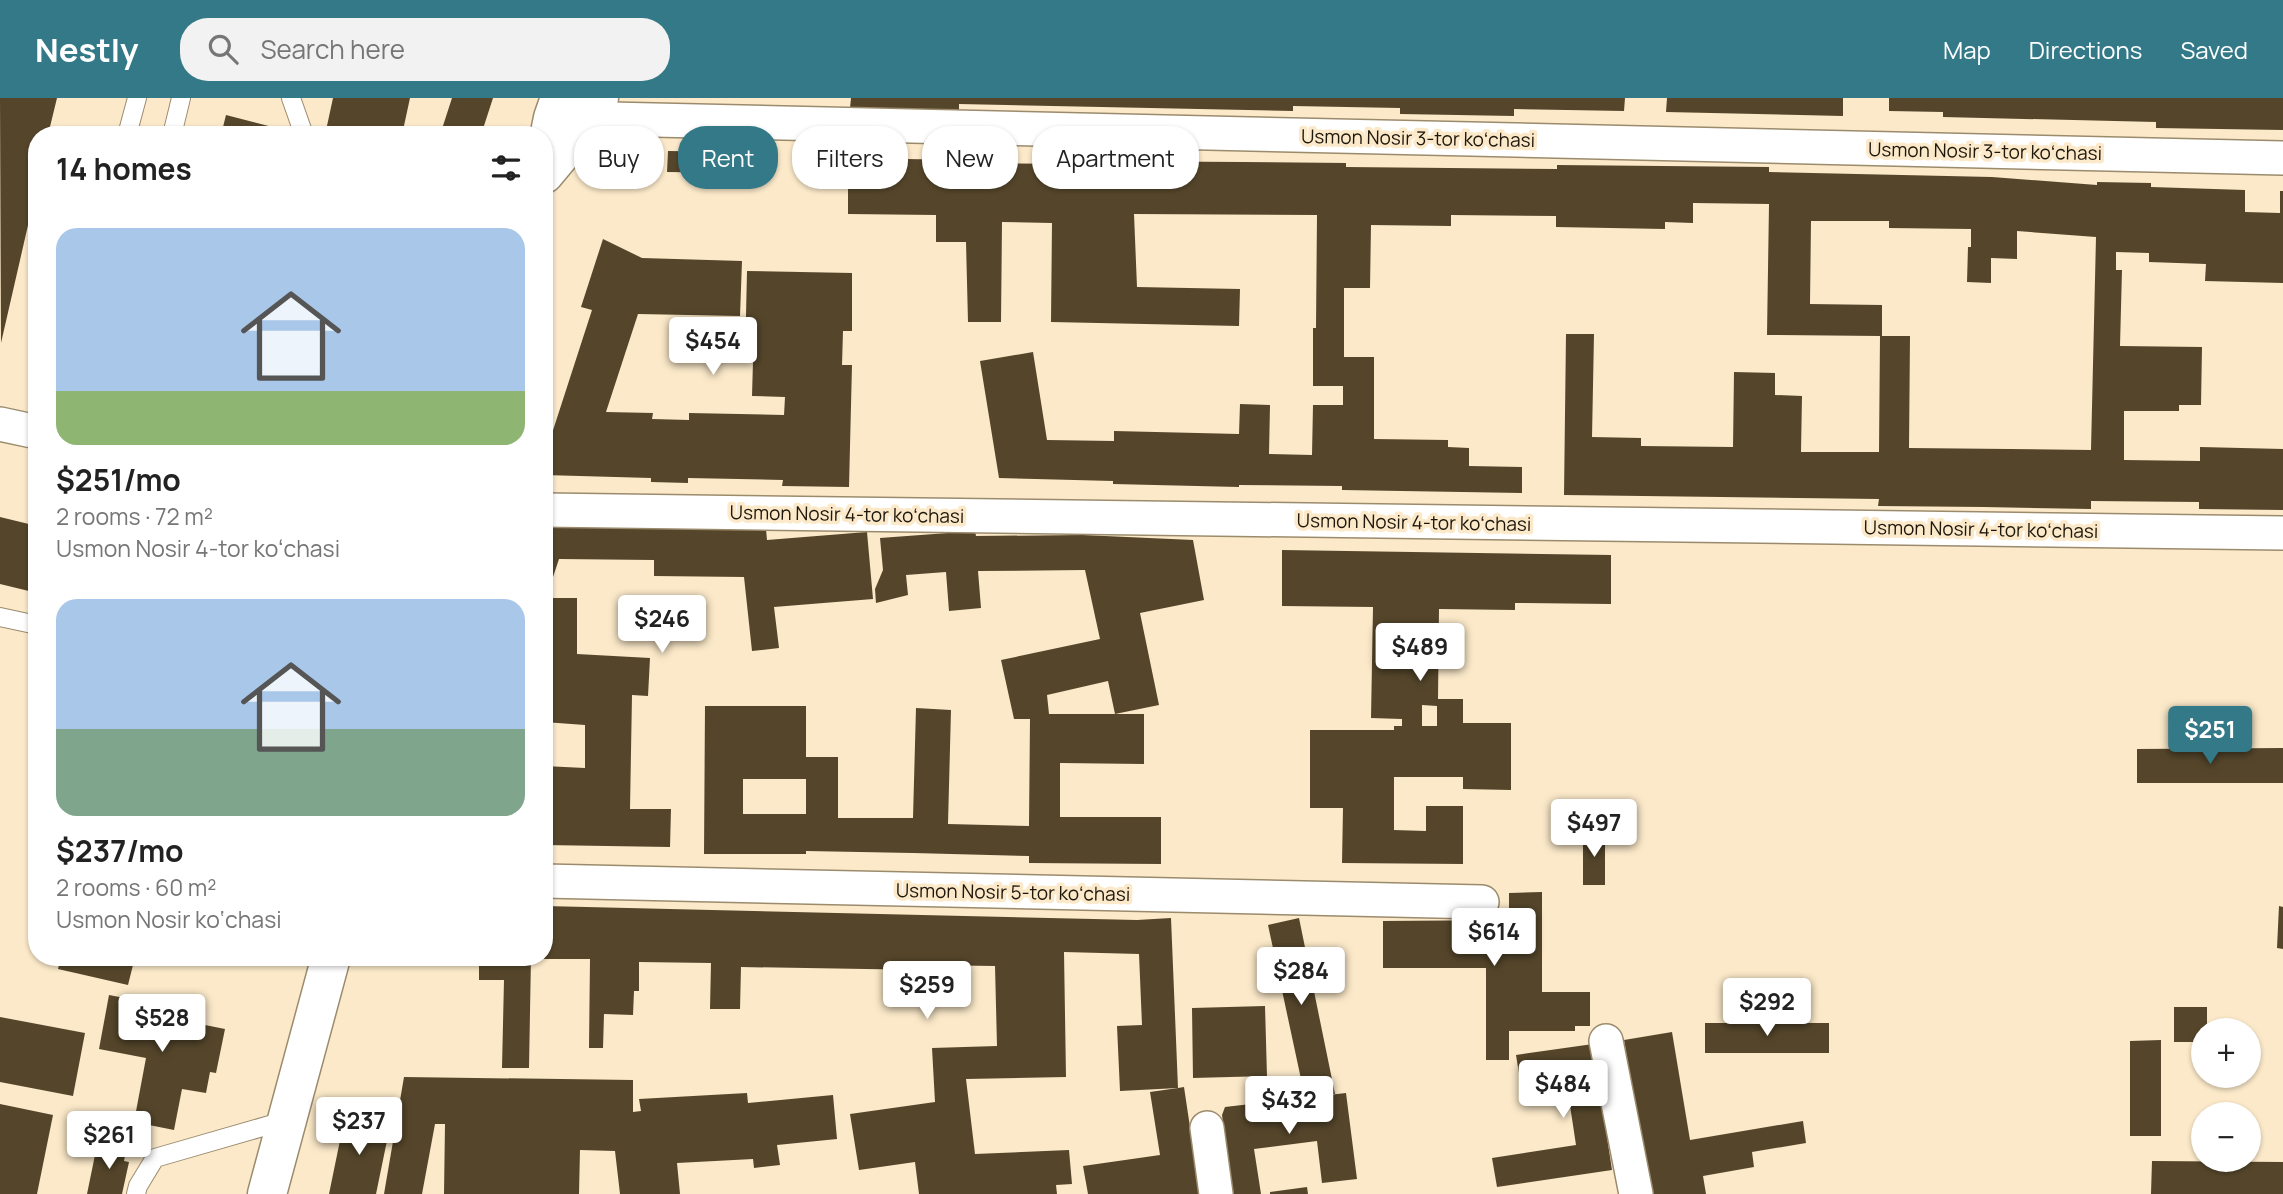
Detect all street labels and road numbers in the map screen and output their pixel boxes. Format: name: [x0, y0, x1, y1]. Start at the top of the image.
street label: Usmon Nosir 3-tor koʻchasi: [1301, 123, 1535, 153]
street label: Usmon Nosir 3-tor koʻchasi: [1868, 136, 2102, 166]
street label: Usmon Nosir 4-tor koʻchasi: [729, 499, 965, 529]
street label: Usmon Nosir 4-tor koʻchasi: [1296, 507, 1532, 537]
street label: Usmon Nosir 4-tor koʻchasi: [1863, 514, 2099, 544]
street label: Usmon Nosir 5-tor koʻchasi: [896, 877, 1130, 907]

